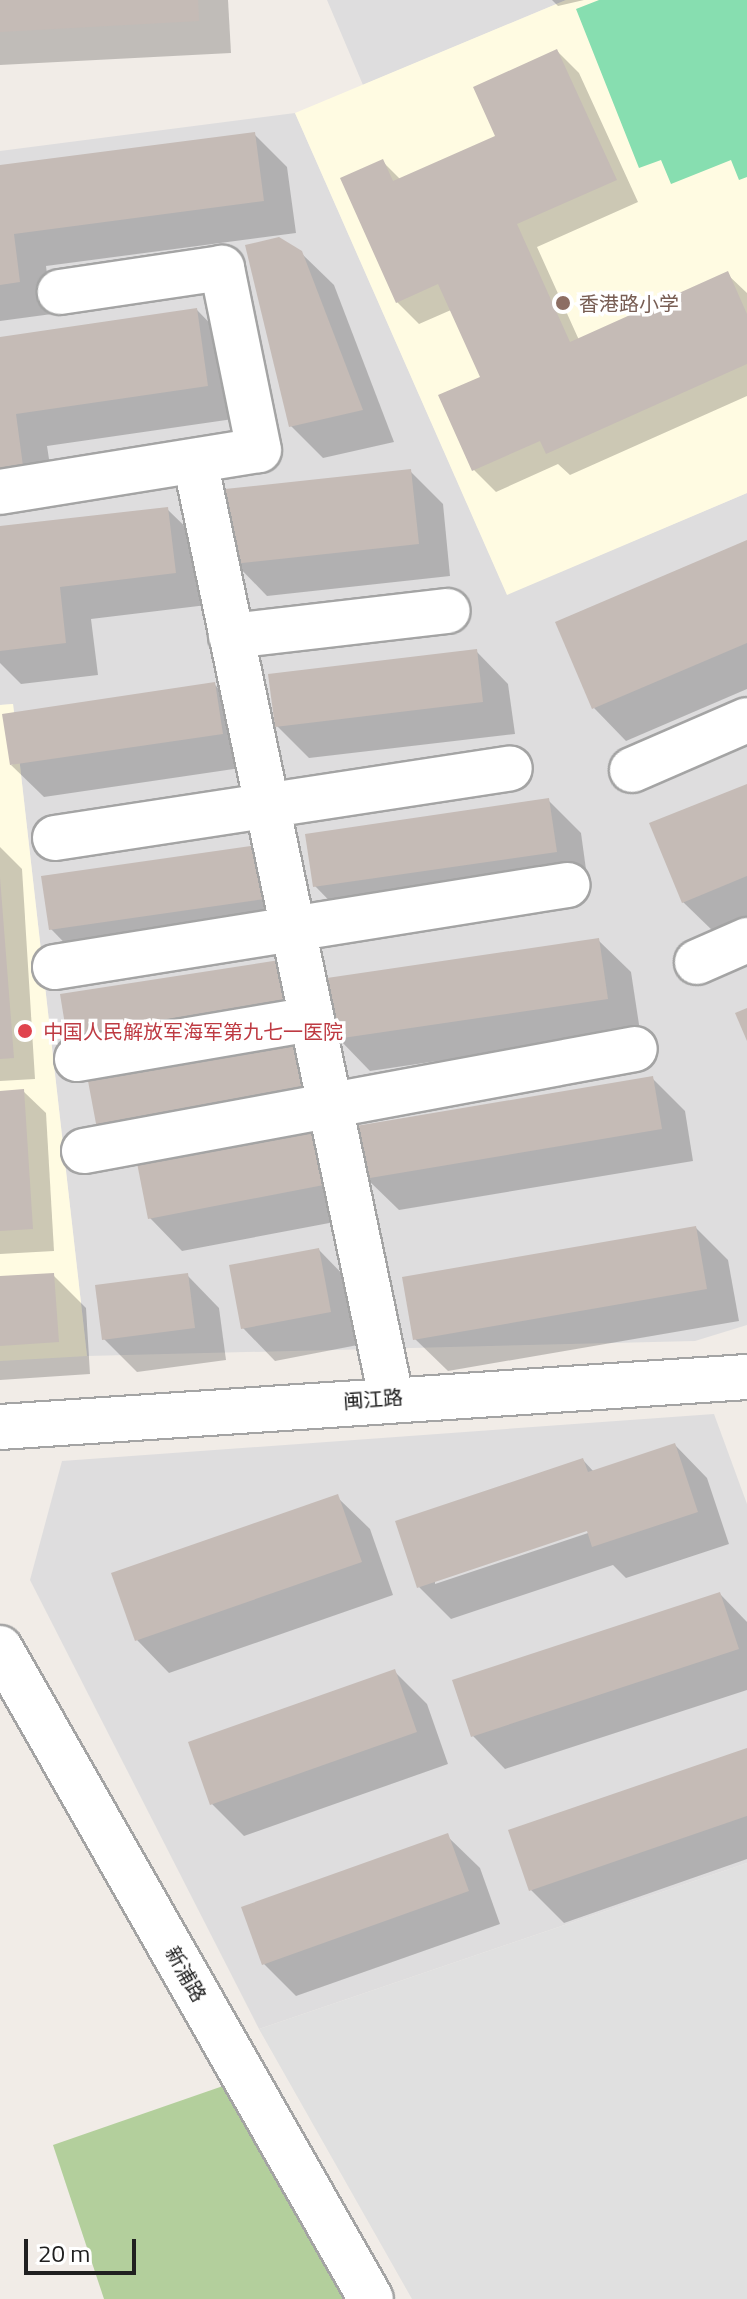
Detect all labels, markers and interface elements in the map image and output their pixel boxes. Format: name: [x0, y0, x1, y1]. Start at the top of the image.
place label: 香港路小学: [579, 291, 679, 315]
marker: 香港路小学: [554, 294, 572, 312]
place label: 中国人民解放军海军第九七一医院: [43, 1019, 343, 1043]
marker: 中国人民解放军海军第九七一医院: [14, 1020, 36, 1042]
street label: 闽江路: [342, 1385, 404, 1413]
street label: 新浦路: [161, 1942, 211, 2006]
scale bar: [28, 2223, 140, 2273]
text: 20 m: [38, 2235, 90, 2271]

